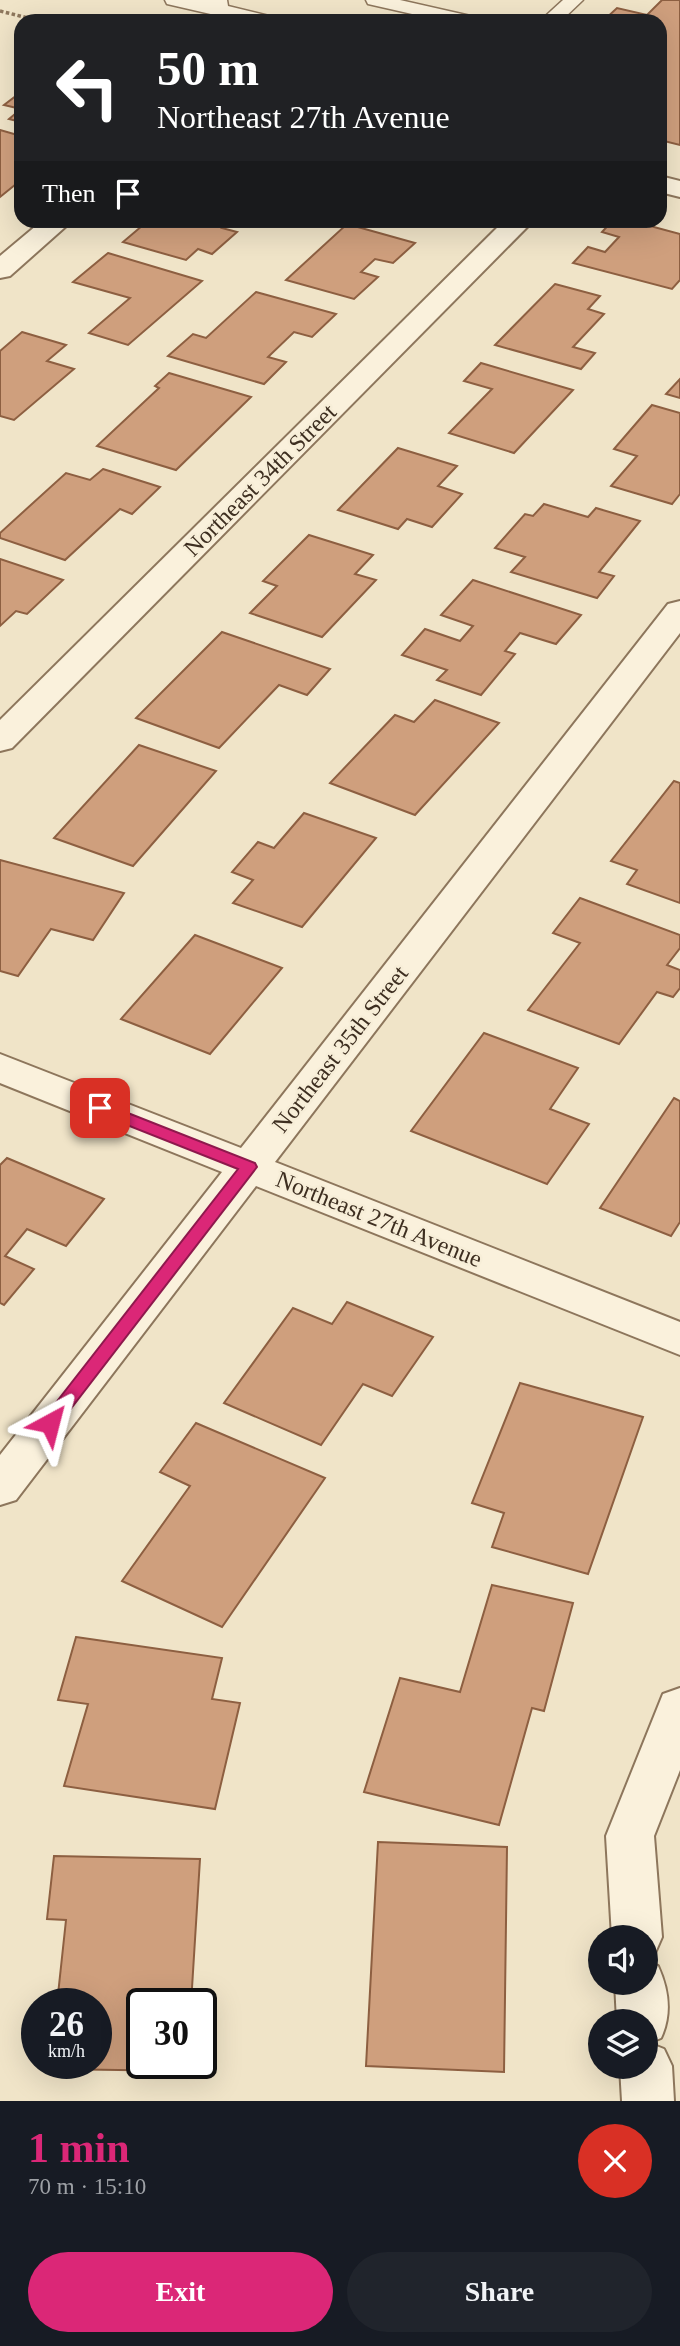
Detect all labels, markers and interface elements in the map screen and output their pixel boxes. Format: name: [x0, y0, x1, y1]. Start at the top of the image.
text: 50 m: [157, 41, 259, 96]
icon: left: [42, 42, 133, 133]
text: Northeast 27th Avenue: [157, 99, 450, 135]
icon: arrive: [109, 175, 147, 213]
text: Then: [42, 179, 95, 208]
street label: Northeast 34th Street: [179, 398, 342, 561]
street label: Northeast 35th Street: [267, 960, 413, 1137]
pin: [70, 1078, 130, 1138]
icon: arrive: [81, 1089, 119, 1127]
street label: Northeast 27th Avenue: [272, 1166, 486, 1272]
position arrow: [13, 1386, 87, 1460]
map controls: [588, 1925, 658, 2079]
button: sound: [588, 1925, 658, 1995]
speed limit sign: 30: [126, 1988, 217, 2079]
text: 26: [49, 2005, 84, 2044]
button: layers: [588, 2009, 658, 2079]
text: km/h: [48, 2041, 85, 2061]
button: close: [578, 2124, 652, 2198]
text: 1 min: [28, 2125, 130, 2171]
text: 70 m · 15:10: [28, 2174, 146, 2199]
button: Exit: [28, 2252, 333, 2332]
button: Share: [347, 2252, 652, 2332]

